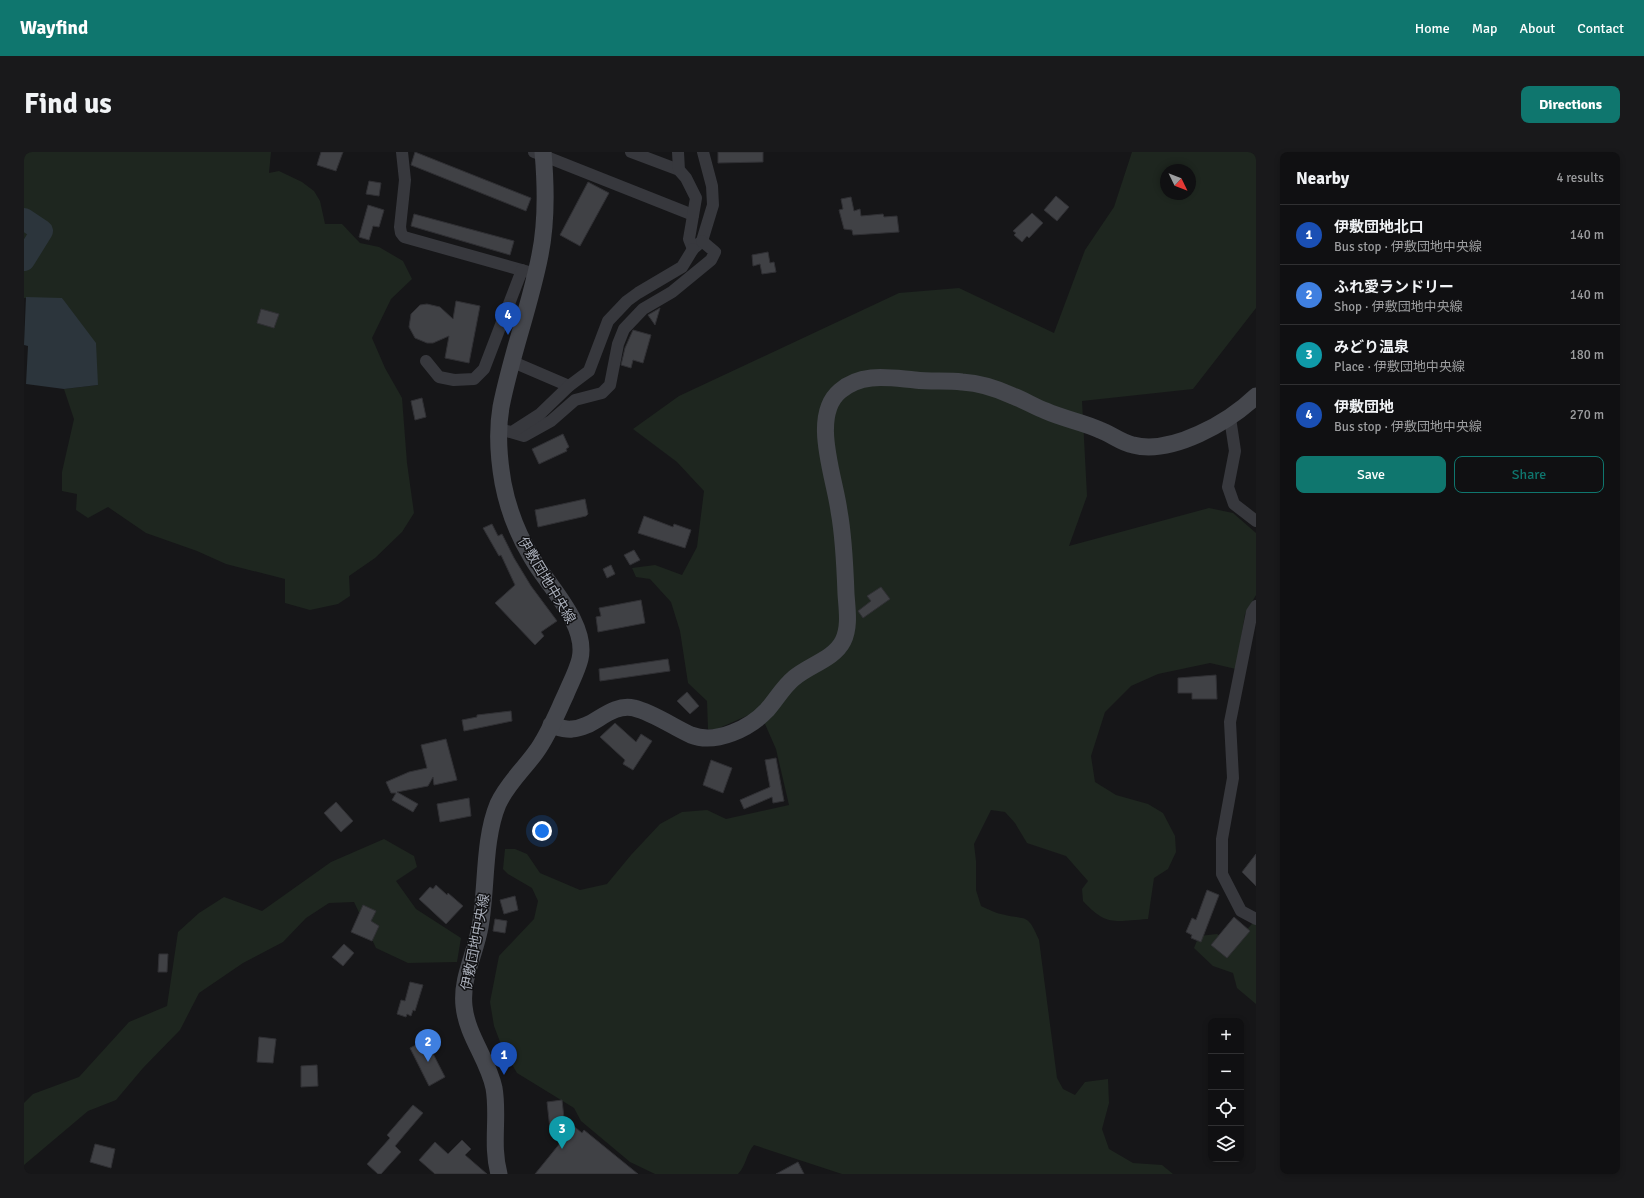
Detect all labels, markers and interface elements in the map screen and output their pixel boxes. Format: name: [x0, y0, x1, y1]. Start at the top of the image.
text: Wayfind: [20, 16, 88, 40]
text: Home: [1415, 20, 1450, 37]
text: Map: [1472, 20, 1497, 37]
text: About: [1519, 20, 1555, 37]
text: Contact: [1577, 20, 1624, 37]
button: Directions: [1521, 86, 1620, 123]
text: Find us: [24, 87, 112, 121]
north arrow: [1160, 164, 1196, 200]
text: Nearby: [1296, 168, 1349, 189]
text: 4 results: [1556, 170, 1604, 186]
text: 伊敷団地北口: [1334, 218, 1424, 236]
text: 1: [1305, 227, 1313, 243]
text: 140 m: [1570, 227, 1604, 243]
text: Bus stop · 伊敷団地中央線: [1334, 239, 1482, 255]
text: ふれ愛ランドリー: [1334, 278, 1454, 296]
text: 2: [1305, 287, 1313, 303]
text: 140 m: [1570, 287, 1604, 303]
text: Shop · 伊敷団地中央線: [1334, 299, 1463, 315]
pin: 4: [495, 302, 521, 335]
text: みどり温泉: [1334, 338, 1409, 356]
text: 3: [1305, 347, 1313, 363]
text: 180 m: [1570, 347, 1604, 363]
text: Place · 伊敷団地中央線: [1334, 359, 1465, 375]
text: 伊敷団地: [1334, 398, 1394, 416]
text: 4: [1305, 407, 1313, 423]
text: 270 m: [1570, 407, 1604, 423]
text: Bus stop · 伊敷団地中央線: [1334, 419, 1482, 435]
button: Save: [1296, 456, 1446, 493]
button: Share: [1454, 456, 1604, 493]
street label: 伊敷団地中央線: [514, 534, 579, 627]
your location: [532, 821, 552, 841]
street label: 伊敷団地中央線: [458, 892, 493, 992]
map controls: [1208, 1018, 1244, 1162]
button: +: [1208, 1018, 1244, 1054]
pin: 2: [415, 1029, 441, 1062]
pin: 1: [491, 1042, 517, 1075]
button: −: [1208, 1054, 1244, 1090]
button: locate: [1208, 1090, 1244, 1126]
pin: 3: [549, 1116, 575, 1149]
button: layers: [1208, 1126, 1244, 1162]

